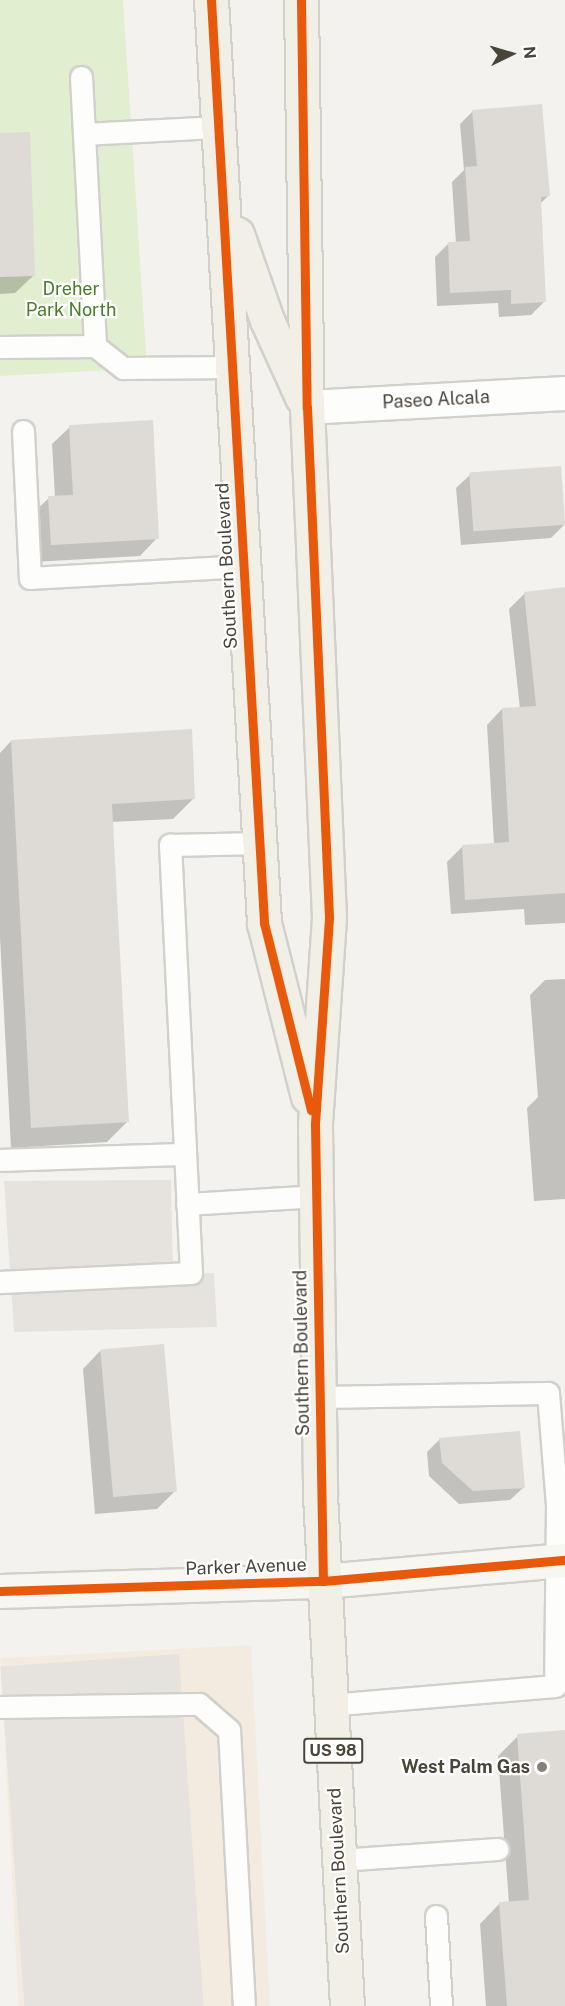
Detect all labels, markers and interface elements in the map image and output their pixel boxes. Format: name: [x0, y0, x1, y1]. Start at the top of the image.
north arrow: [481, 24, 541, 84]
text: N: [519, 45, 539, 59]
park label: Dreher Park North: [26, 279, 116, 322]
street label: Paseo Alcala: [382, 386, 490, 414]
street label: Southern Boulevard: [212, 482, 242, 650]
street label: Southern Boulevard: [290, 1270, 314, 1436]
street label: Parker Avenue: [185, 1554, 307, 1580]
road number: US 98: [303, 1738, 363, 1764]
place label: West Palm Gas: [401, 1756, 530, 1778]
marker: West Palm Gas: [535, 1760, 549, 1774]
street label: Southern Boulevard: [324, 1787, 354, 1955]

